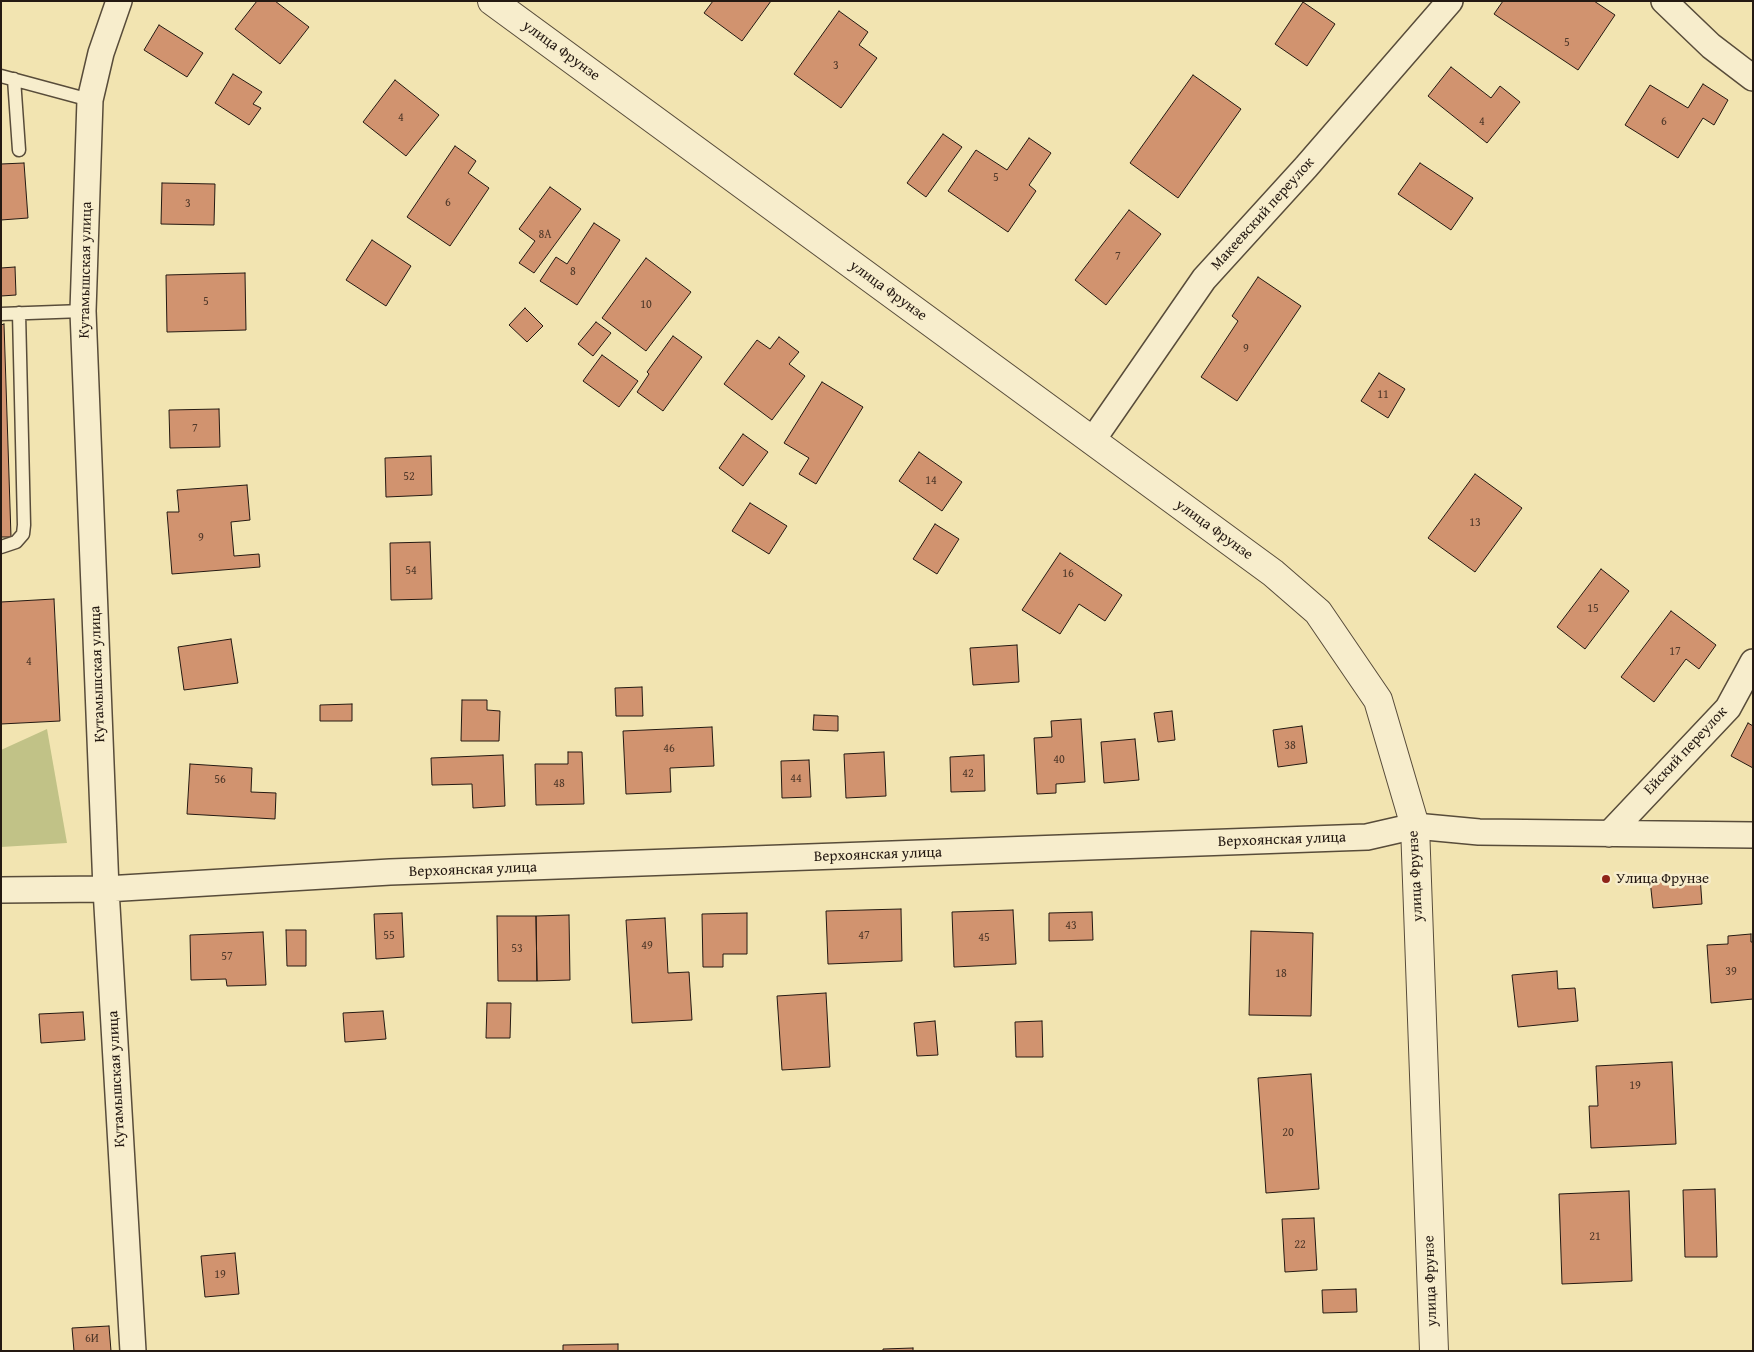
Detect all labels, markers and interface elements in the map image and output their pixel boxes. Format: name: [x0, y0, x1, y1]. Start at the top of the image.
street label: улица Фрунзе: [519, 17, 603, 85]
house number: 5: [1564, 36, 1570, 50]
house number: 3: [833, 59, 839, 73]
house number: 4: [398, 111, 404, 125]
house number: 4: [1479, 115, 1485, 129]
house number: 6: [1661, 115, 1667, 129]
street label: Макеевский переулок: [1208, 154, 1318, 274]
house number: 5: [993, 171, 999, 185]
house number: 6: [445, 196, 451, 210]
house number: 3: [185, 197, 191, 211]
street label: Кутамышская улица: [76, 201, 96, 339]
house number: 8А: [538, 228, 552, 242]
house number: 7: [1115, 250, 1121, 264]
street label: улица Фрунзе: [846, 257, 930, 325]
house number: 8: [570, 265, 576, 279]
house number: 5: [203, 295, 209, 309]
house number: 10: [640, 298, 652, 312]
house number: 9: [1243, 342, 1249, 356]
house number: 11: [1377, 388, 1389, 402]
house number: 7: [192, 422, 198, 436]
house number: 52: [403, 470, 415, 484]
house number: 14: [925, 474, 937, 488]
street label: улица Фрунзе: [1172, 496, 1256, 564]
house number: 13: [1469, 516, 1481, 530]
house number: 9: [198, 531, 204, 545]
house number: 54: [405, 564, 417, 578]
house number: 16: [1062, 567, 1074, 581]
house number: 15: [1587, 602, 1599, 616]
street label: Кутамышская улица: [87, 605, 109, 743]
house number: 17: [1669, 645, 1681, 659]
house number: 4: [26, 655, 32, 669]
street label: Ейский переулок: [1640, 703, 1732, 799]
house number: 38: [1284, 739, 1296, 753]
house number: 46: [663, 742, 675, 756]
house number: 40: [1053, 753, 1065, 767]
house number: 42: [962, 767, 974, 781]
house number: 44: [790, 772, 802, 786]
house number: 56: [214, 773, 226, 787]
house number: 48: [553, 777, 565, 791]
street label: Верхоянская улица: [1218, 829, 1346, 851]
street label: улица Фрунзе: [1405, 830, 1427, 922]
street label: Верхоянская улица: [814, 844, 942, 866]
street label: Верхоянская улица: [409, 859, 537, 881]
place label: Улица Фрунзе: [1616, 870, 1709, 888]
marker: Улица Фрунзе: [1600, 873, 1612, 885]
house number: 43: [1065, 919, 1077, 933]
house number: 55: [383, 929, 395, 943]
house number: 47: [858, 929, 870, 943]
house number: 45: [978, 931, 990, 945]
house number: 49: [641, 939, 653, 953]
house number: 53: [511, 942, 523, 956]
house number: 57: [221, 950, 233, 964]
house number: 39: [1725, 965, 1737, 979]
house number: 18: [1275, 967, 1287, 981]
street label: Кутамышская улица: [104, 1010, 130, 1148]
house number: 19: [1629, 1079, 1641, 1093]
house number: 20: [1282, 1126, 1294, 1140]
house number: 21: [1589, 1230, 1601, 1244]
street label: улица Фрунзе: [1420, 1235, 1442, 1327]
house number: 22: [1294, 1238, 1306, 1252]
house number: 19: [214, 1268, 226, 1282]
house number: 6И: [85, 1332, 99, 1346]

